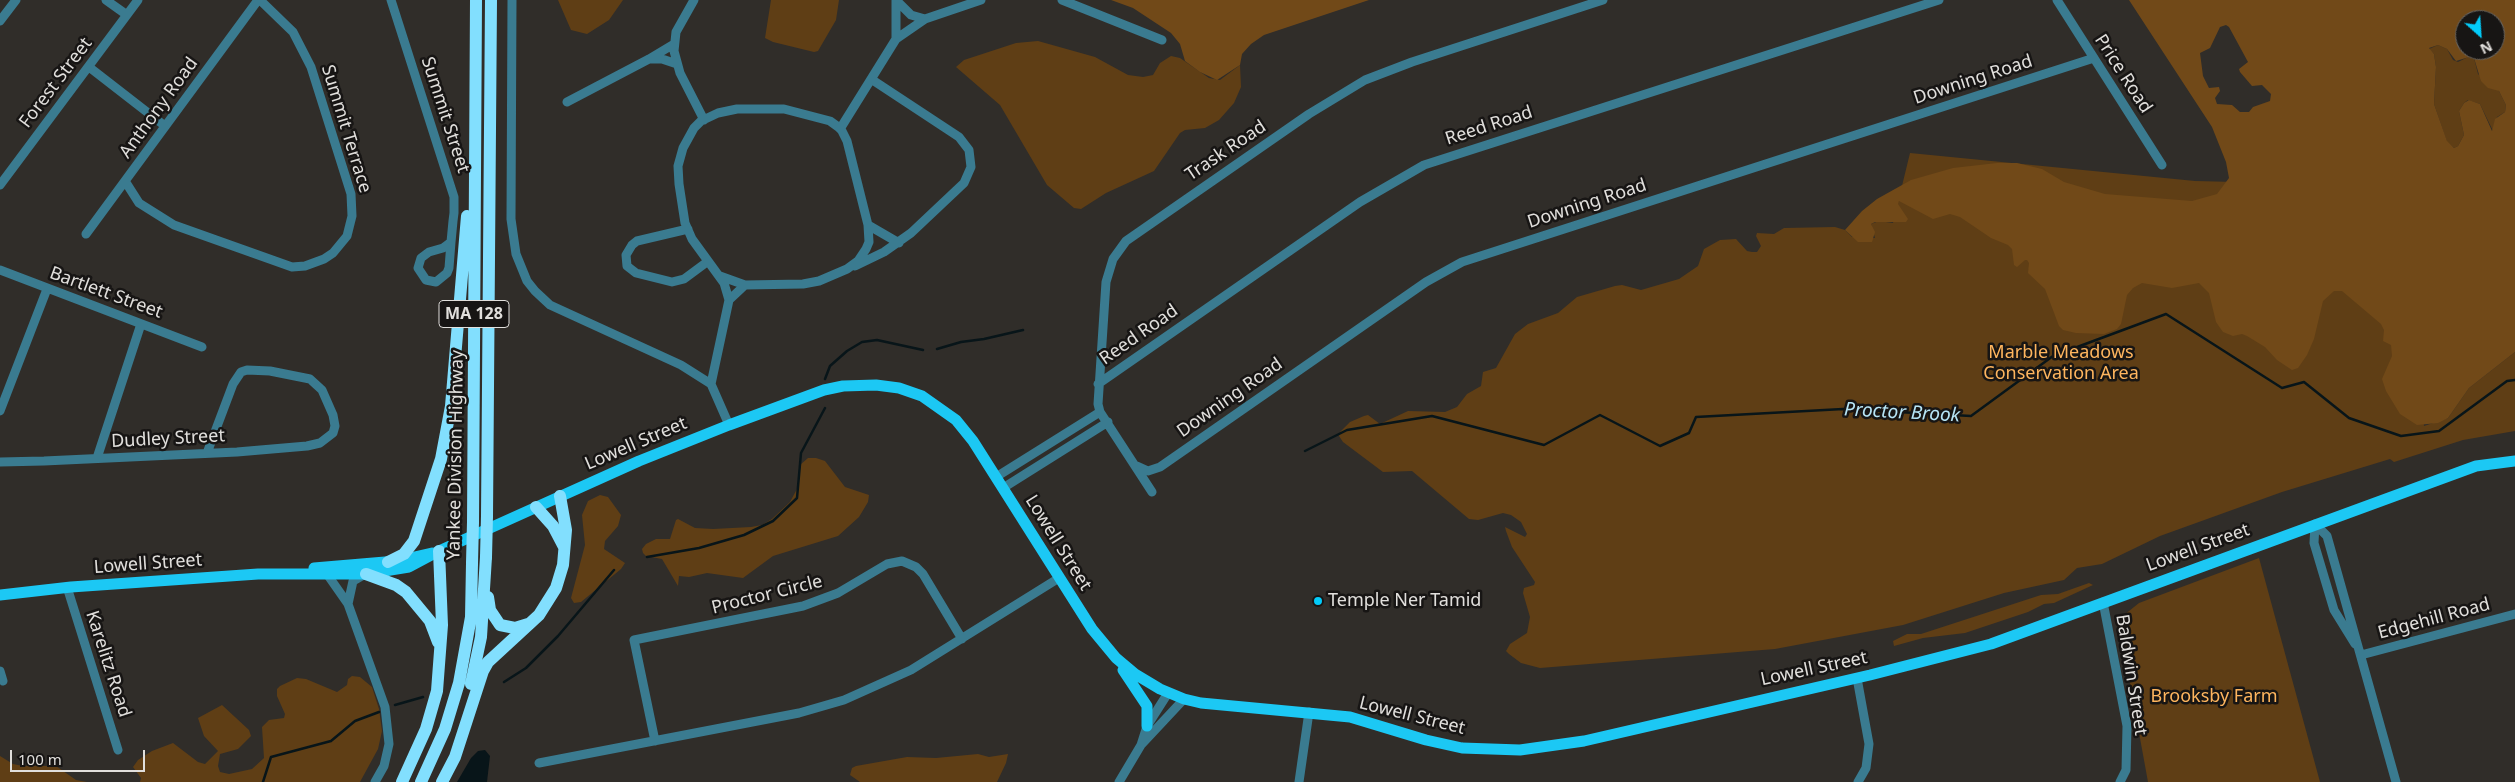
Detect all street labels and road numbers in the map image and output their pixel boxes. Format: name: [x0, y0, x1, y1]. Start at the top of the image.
street label: Price Road: [2090, 31, 2156, 117]
street label: Forest Street: [15, 34, 97, 132]
street label: Downing Road: [1911, 51, 2035, 109]
street label: Anthony Road: [115, 53, 203, 163]
street label: Summit Street: [416, 54, 474, 176]
street label: Summit Terrace: [316, 62, 376, 196]
street label: Reed Road: [1443, 102, 1535, 150]
street label: Trask Road: [1182, 116, 1270, 186]
street label: Downing Road: [1525, 175, 1649, 233]
street label: Bartlett Street: [47, 263, 165, 323]
road number: MA 128: [439, 300, 509, 328]
street label: Reed Road: [1096, 300, 1182, 370]
street label: Yankee Division Highway: [443, 350, 469, 560]
street label: Downing Road: [1173, 354, 1287, 442]
street label: Lowell Street: [582, 413, 690, 475]
street label: Dudley Street: [111, 425, 225, 453]
street label: Lowell Street: [1020, 491, 1096, 595]
street label: Lowell Street: [2143, 519, 2253, 577]
street label: Lowell Street: [93, 549, 203, 579]
street label: Proctor Circle: [709, 571, 825, 619]
street label: Edgehill Road: [2376, 594, 2492, 644]
street label: Karelitz Road: [81, 608, 135, 720]
street label: Baldwin Street: [2111, 613, 2151, 737]
street label: Lowell Street: [1759, 647, 1869, 691]
street label: Lowell Street: [1357, 692, 1467, 740]

